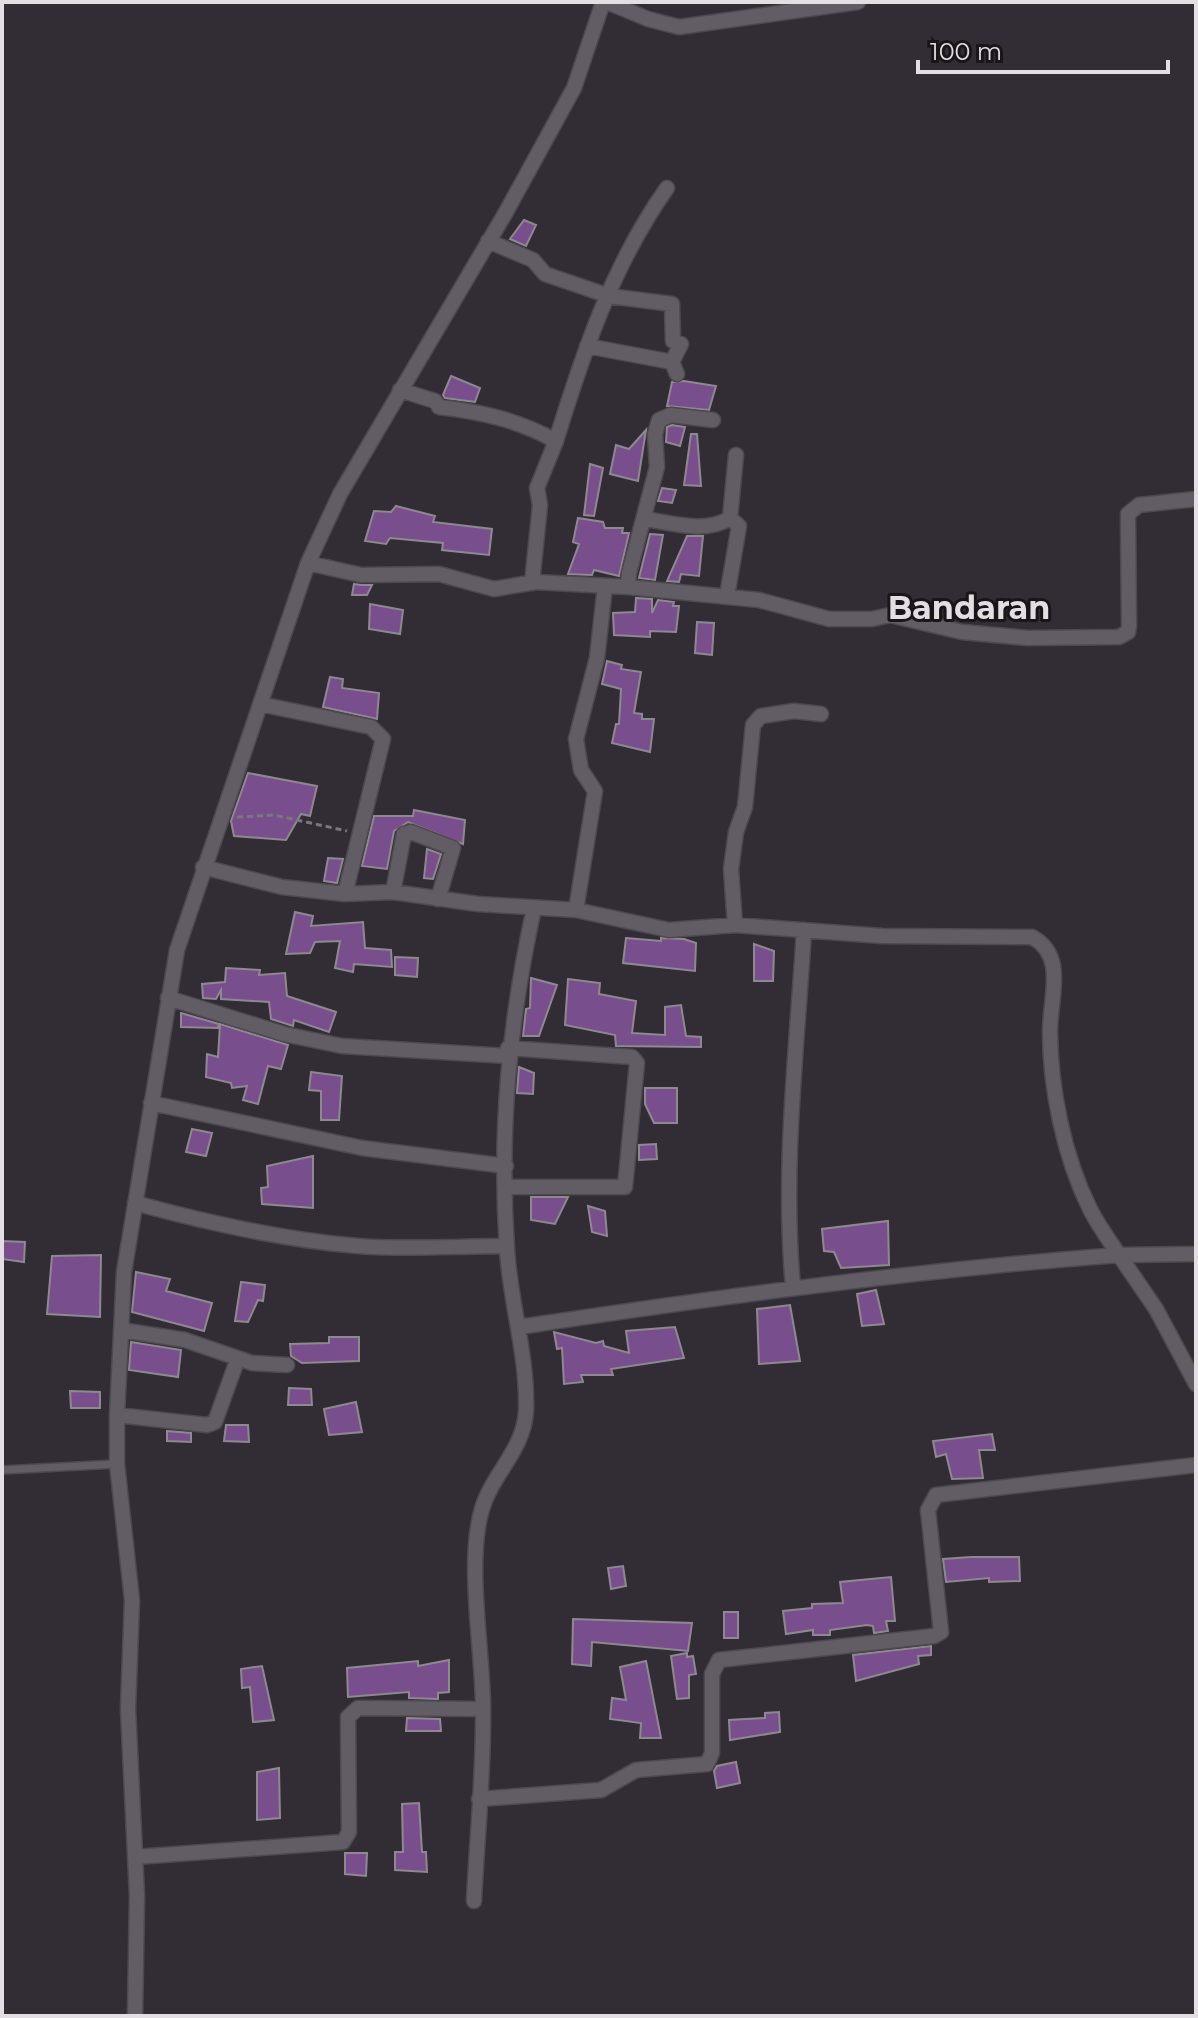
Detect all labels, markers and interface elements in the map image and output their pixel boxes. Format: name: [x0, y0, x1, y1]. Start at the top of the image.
scale bar: [918, 24, 1168, 74]
text: 100 m: [930, 37, 1002, 66]
district label: Bandaran: [888, 588, 1050, 627]

